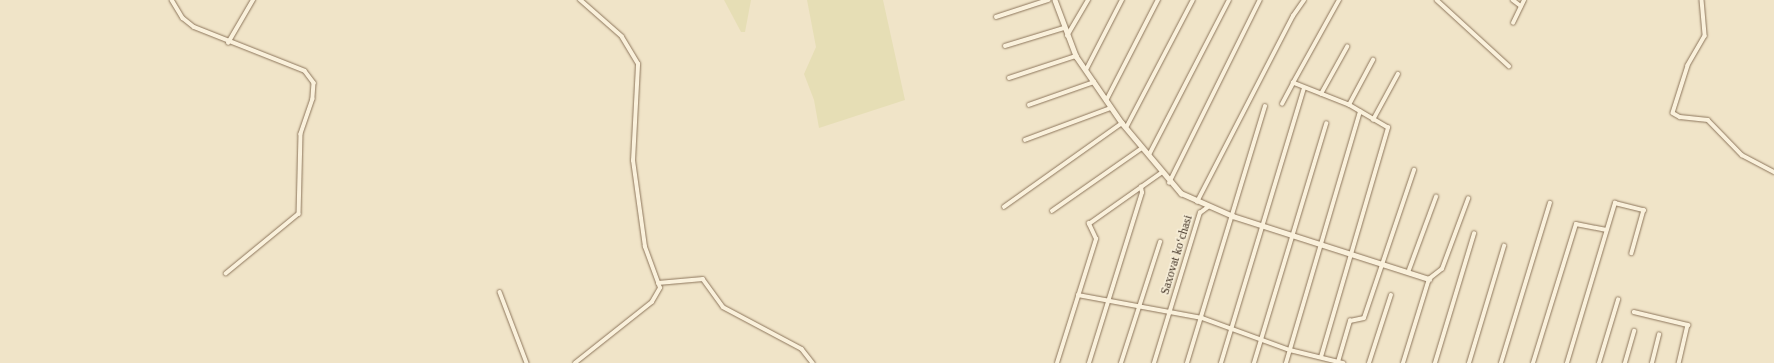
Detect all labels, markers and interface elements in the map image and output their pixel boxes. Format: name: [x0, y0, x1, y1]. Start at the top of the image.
street label: Saxovat koʻchasi: [1158, 214, 1196, 296]

